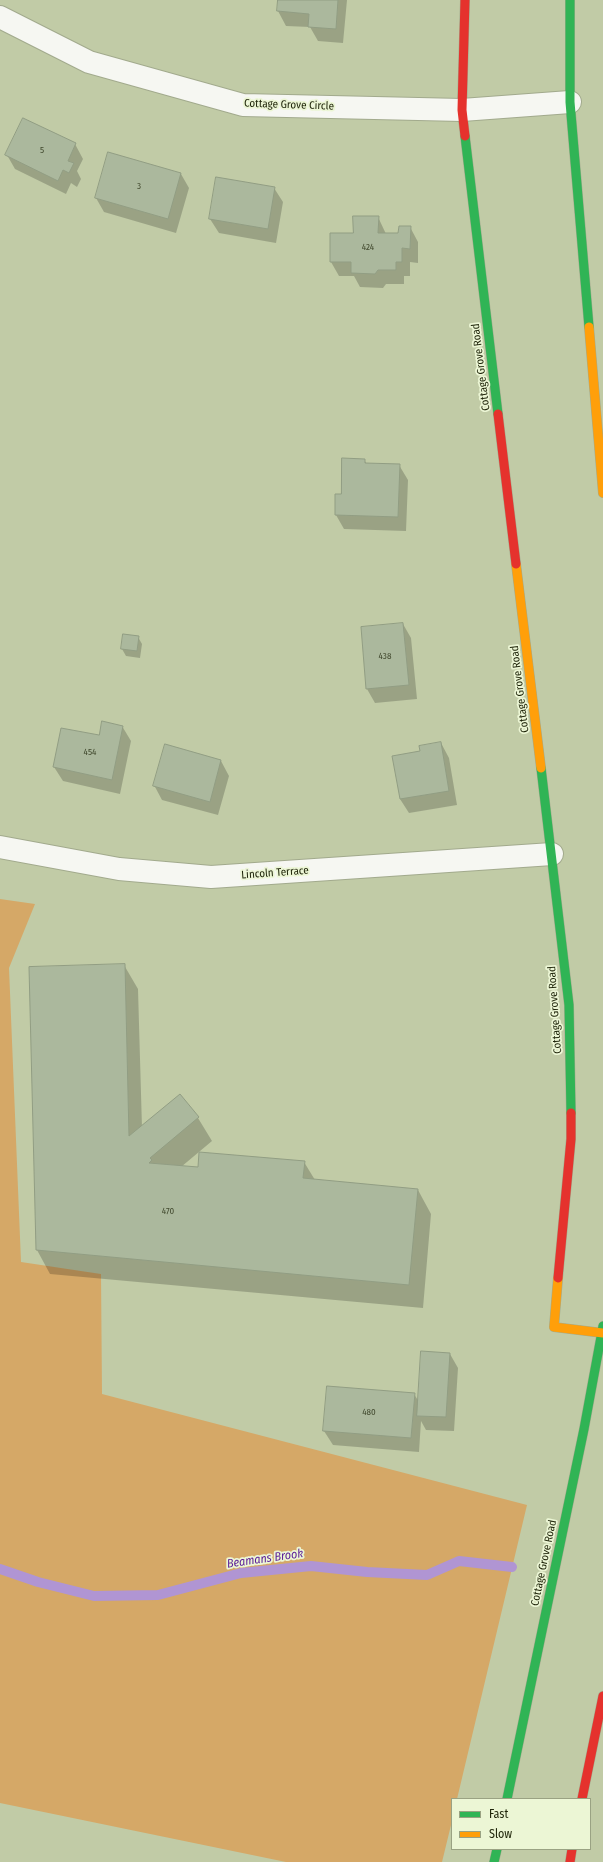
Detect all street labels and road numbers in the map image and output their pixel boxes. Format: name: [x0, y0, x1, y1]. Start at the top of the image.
street label: Cottage Grove Circle: [244, 97, 334, 113]
street label: Cottage Grove Road: [469, 323, 493, 411]
street label: Cottage Grove Road: [508, 645, 532, 733]
street label: Lincoln Terrace: [241, 864, 309, 882]
street label: Cottage Grove Road: [545, 966, 565, 1054]
street label: Cottage Grove Road: [528, 1519, 560, 1607]

